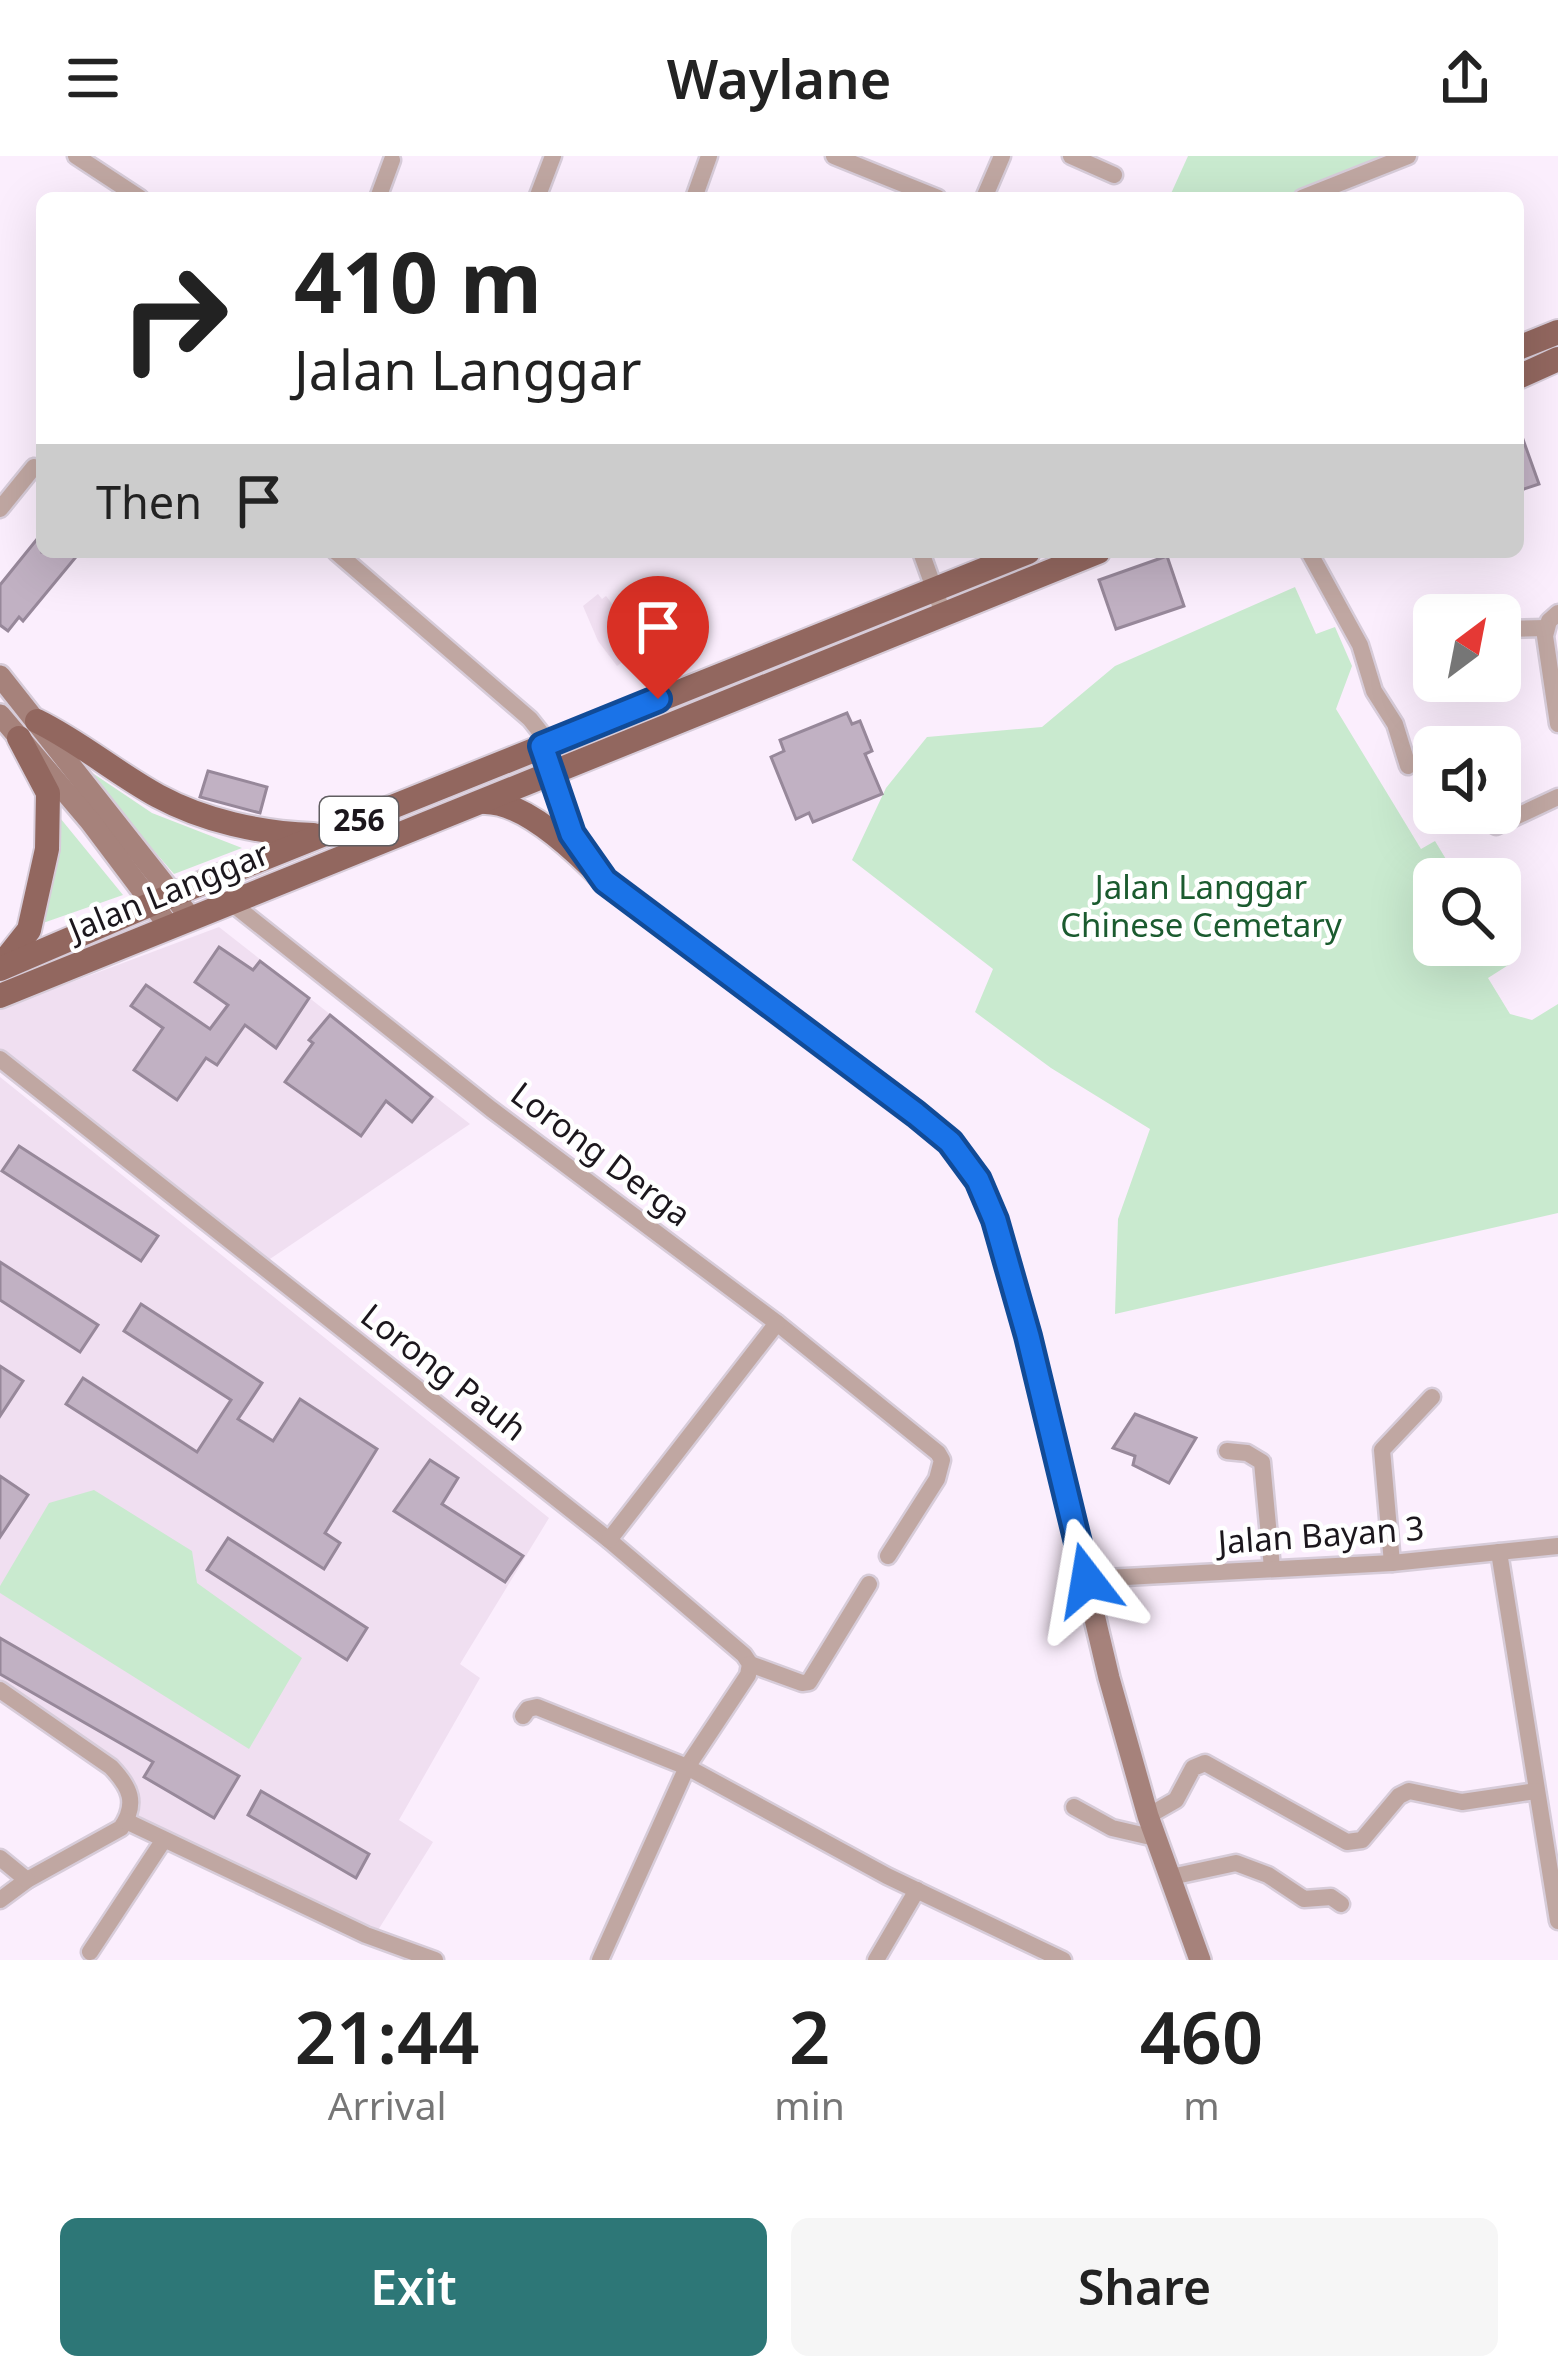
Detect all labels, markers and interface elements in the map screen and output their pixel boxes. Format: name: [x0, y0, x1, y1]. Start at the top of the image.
text: Waylane: [667, 41, 891, 115]
icon: menu: [60, 45, 126, 111]
icon: share: [1432, 45, 1498, 111]
text: 410 m: [294, 223, 542, 338]
icon: right: [96, 240, 252, 396]
text: Jalan Langgar: [294, 332, 642, 406]
icon: arrive: [226, 468, 292, 534]
text: Then: [96, 471, 202, 532]
pin: [607, 576, 709, 699]
icon: arrive: [625, 594, 691, 660]
north arrow: [1413, 594, 1521, 702]
map controls: [1413, 594, 1521, 966]
button: sound: [1413, 726, 1521, 834]
road number: 256: [320, 797, 398, 845]
street label: Jalan Langgar: [59, 830, 276, 952]
button: search: [1413, 858, 1521, 966]
park label: Jalan Langgar Chinese Cemetary: [1060, 864, 1342, 947]
street label: Lorong Derga: [502, 1071, 700, 1236]
street label: Lorong Pauh: [352, 1293, 536, 1451]
street label: Jalan Bayan 3: [1213, 1505, 1426, 1564]
position arrow: [1024, 1517, 1150, 1643]
text: 21:44: [295, 1987, 479, 2085]
text: 2: [789, 1987, 830, 2085]
text: 460: [1140, 1987, 1263, 2085]
text: Arrival: [328, 2078, 447, 2131]
text: min: [774, 2078, 845, 2131]
text: m: [1183, 2078, 1220, 2131]
button: Exit: [60, 2218, 767, 2356]
button: Share: [791, 2218, 1498, 2356]

